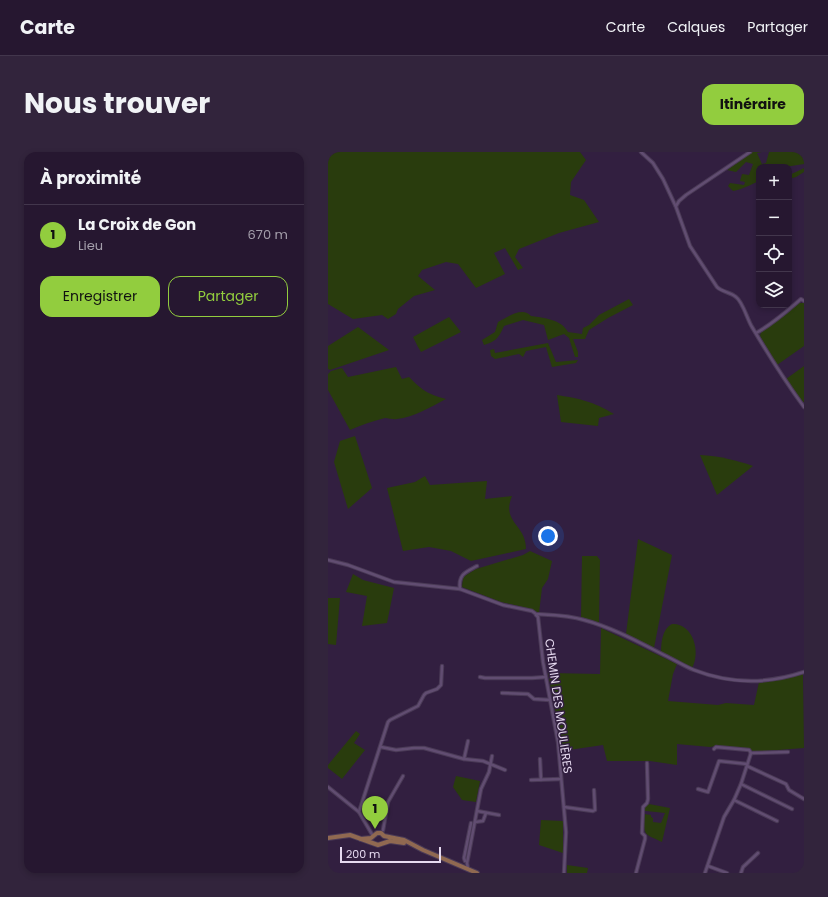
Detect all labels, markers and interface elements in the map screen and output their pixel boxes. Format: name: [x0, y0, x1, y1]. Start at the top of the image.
text: Carte: [20, 14, 75, 41]
text: Carte: [606, 17, 645, 37]
text: Calques: [667, 17, 725, 37]
text: Partager: [747, 17, 808, 37]
text: Nous trouver: [24, 84, 210, 123]
button: Itinéraire: [702, 84, 804, 125]
map controls: [756, 164, 792, 308]
button: +: [756, 164, 792, 200]
text: À proximité: [40, 166, 141, 190]
button: −: [756, 200, 792, 236]
text: La Croix de Gon: [78, 214, 196, 235]
text: 1: [51, 225, 55, 244]
text: 670 m: [248, 225, 288, 244]
text: Lieu: [78, 236, 103, 255]
button: locate: [756, 236, 792, 272]
button: layers: [756, 272, 792, 308]
button: Enregistrer: [40, 276, 160, 317]
button: Partager: [168, 276, 288, 317]
your location: [538, 526, 558, 546]
street label: CHEMIN DES MOULIÈRES: [541, 637, 577, 775]
pin: 1: [362, 796, 388, 829]
scale bar: [340, 845, 441, 864]
text: 200 m: [346, 846, 380, 862]

